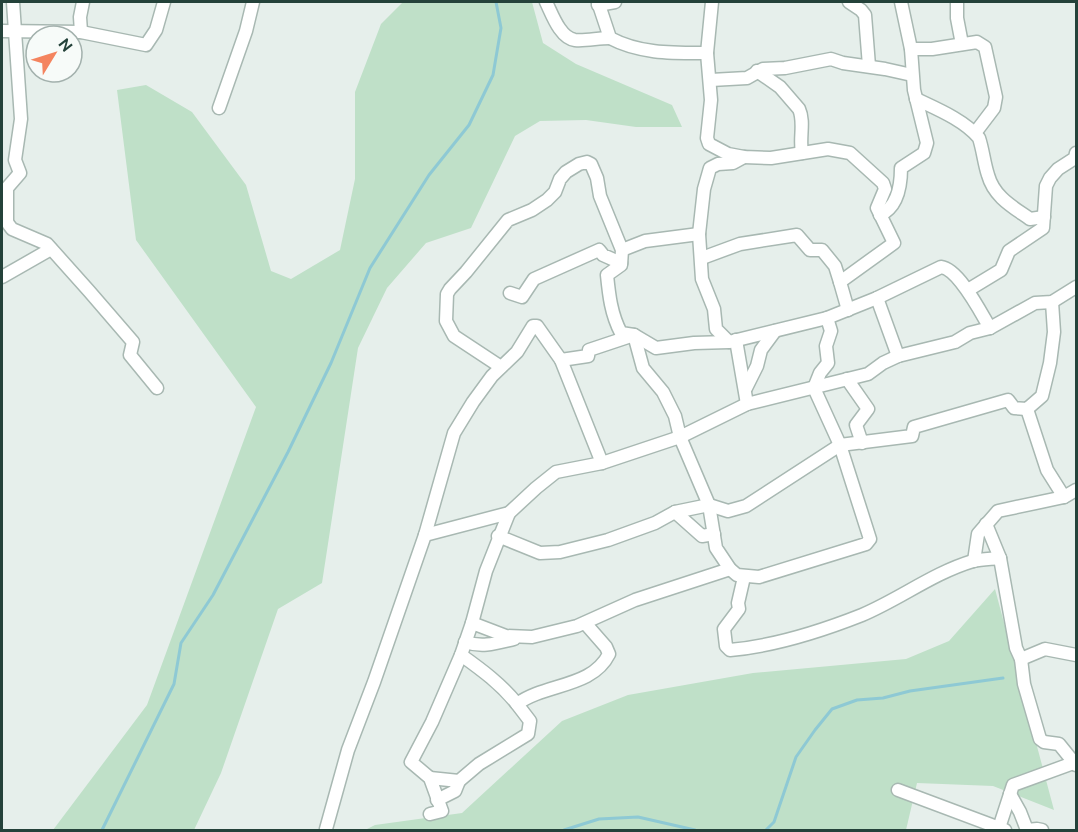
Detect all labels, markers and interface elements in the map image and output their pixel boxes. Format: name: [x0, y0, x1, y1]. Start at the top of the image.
north arrow: [24, 24, 84, 84]
text: N: [55, 35, 77, 55]

